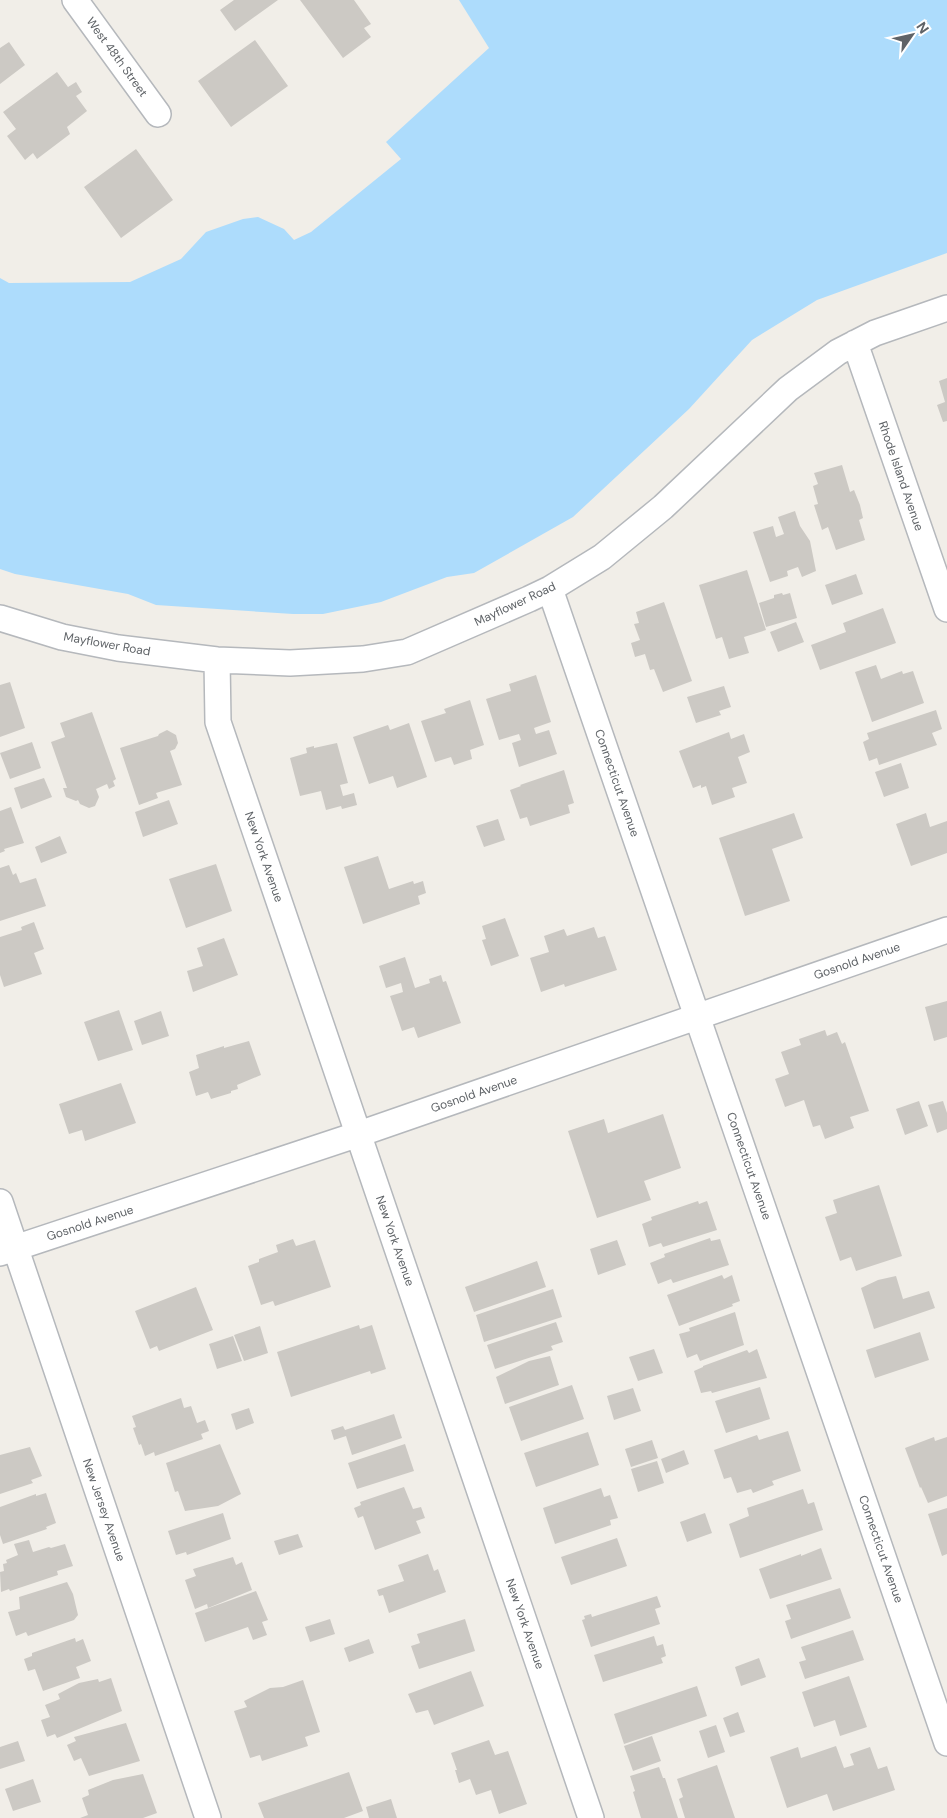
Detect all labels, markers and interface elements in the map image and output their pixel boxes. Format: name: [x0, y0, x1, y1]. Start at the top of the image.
north arrow: [887, 10, 937, 60]
street label: West 48th Street: [83, 14, 152, 100]
text: N: [912, 18, 933, 37]
street label: Rhode Island Avenue: [875, 419, 927, 533]
street label: Mayflower Road: [472, 578, 558, 630]
street label: Mayflower Road: [62, 628, 152, 660]
street label: Connecticut Avenue: [591, 727, 643, 839]
street label: New York Avenue: [241, 810, 287, 905]
street label: Gosnold Avenue: [812, 939, 903, 983]
street label: Gosnold Avenue: [429, 1072, 520, 1116]
street label: Connecticut Avenue: [723, 1110, 775, 1222]
street label: New York Avenue: [372, 1194, 418, 1289]
street label: Gosnold Avenue: [45, 1201, 136, 1245]
street label: New Jersey Avenue: [79, 1456, 129, 1564]
street label: Connecticut Avenue: [855, 1493, 907, 1605]
street label: New York Avenue: [502, 1577, 548, 1672]

